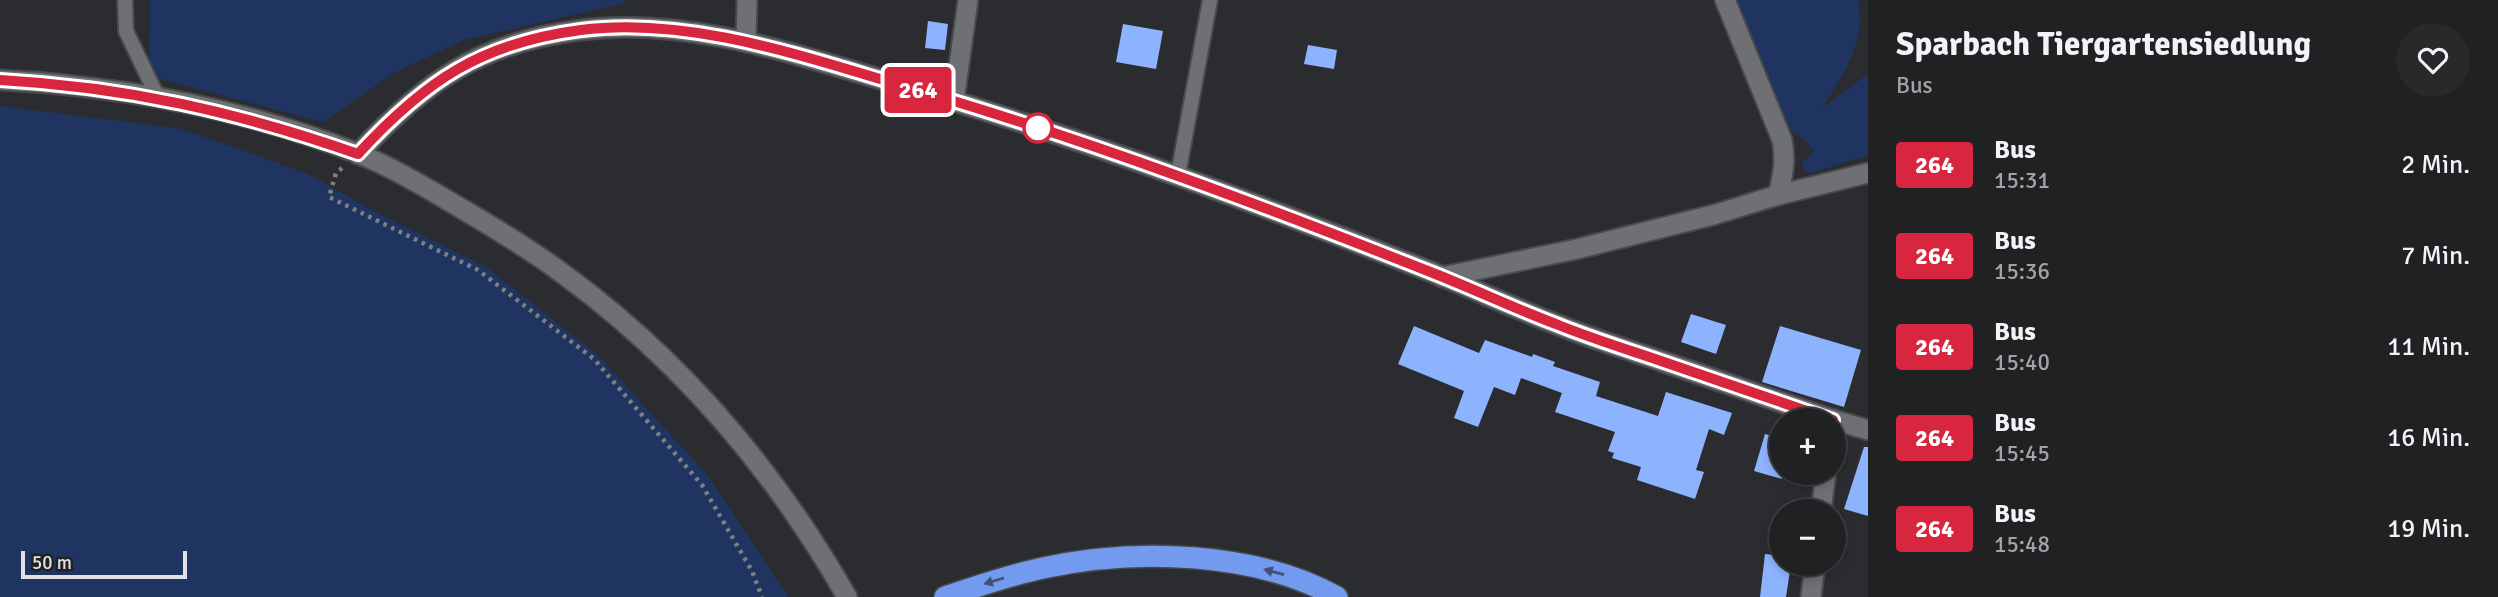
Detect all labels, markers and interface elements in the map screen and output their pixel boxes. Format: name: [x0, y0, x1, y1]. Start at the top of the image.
button: heart: [2396, 23, 2470, 97]
text: Sparbach Tiergartensiedlung: [1896, 24, 2311, 65]
line badge: 264: [878, 67, 958, 113]
text: Bus: [1896, 71, 1933, 100]
text: 264: [899, 75, 937, 105]
unlabelled marker: [1023, 113, 1053, 143]
text: Bus: [1994, 134, 2036, 166]
text: 2 Min.: [2401, 149, 2470, 181]
text: 264: [1915, 150, 1954, 180]
text: 15:31: [1994, 166, 2050, 195]
text: Bus: [1994, 225, 2036, 257]
text: 7 Min.: [2401, 240, 2470, 272]
text: 264: [1915, 241, 1954, 271]
text: 15:36: [1994, 257, 2050, 286]
text: Bus: [1994, 316, 2036, 348]
text: 11 Min.: [2387, 331, 2470, 363]
text: 264: [1915, 332, 1954, 362]
text: 15:40: [1994, 348, 2050, 377]
text: Bus: [1994, 407, 2036, 439]
map controls: [1769, 408, 1846, 576]
button: +: [1769, 408, 1846, 485]
text: 16 Min.: [2387, 422, 2470, 454]
text: 264: [1915, 423, 1954, 453]
text: 15:45: [1994, 439, 2050, 468]
text: Bus: [1994, 498, 2036, 530]
button: −: [1769, 499, 1846, 576]
text: 19 Min.: [2387, 513, 2470, 545]
text: 264: [1915, 514, 1954, 544]
text: 15:48: [1994, 530, 2050, 559]
scale bar: [21, 548, 187, 580]
text: 50 m: [32, 551, 72, 575]
one-way arrow: [1263, 566, 1285, 577]
one-way arrow: [984, 576, 1005, 586]

